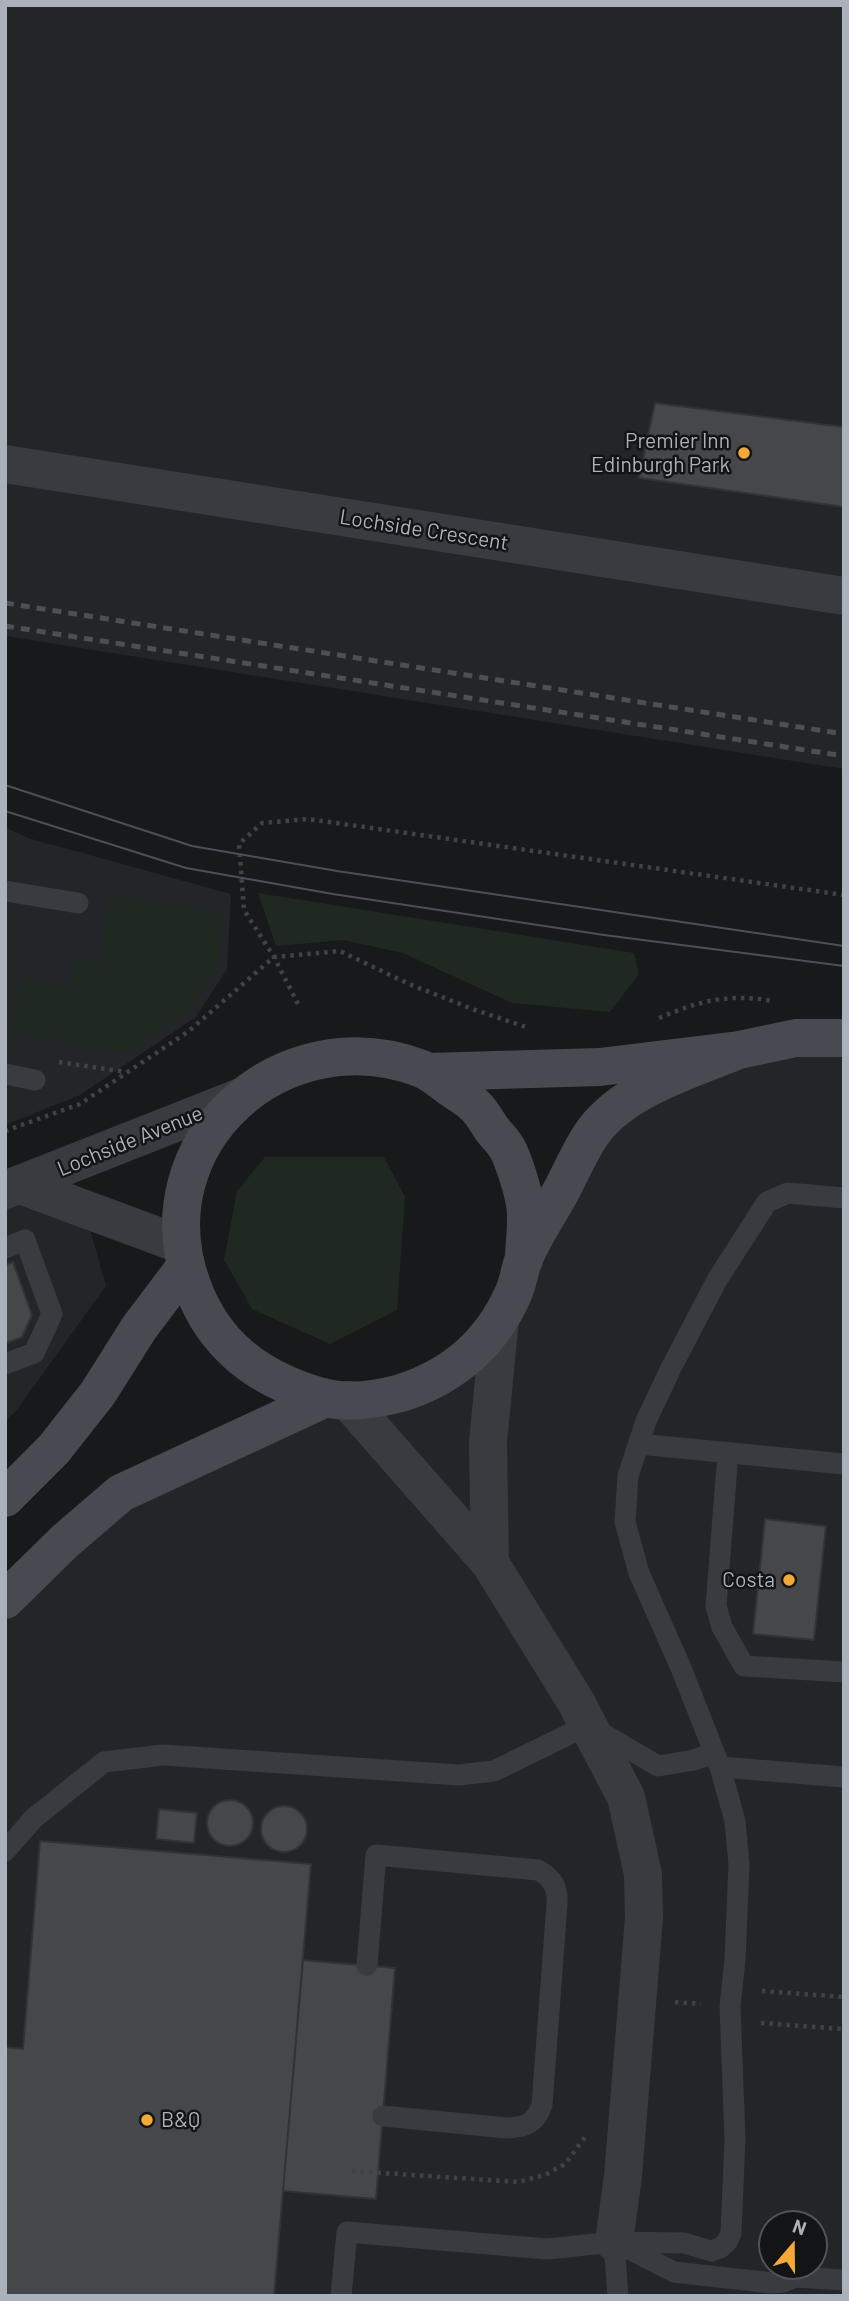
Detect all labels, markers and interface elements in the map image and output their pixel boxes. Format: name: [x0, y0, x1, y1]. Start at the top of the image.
place label: Premier Inn Edinburgh Park: [591, 428, 730, 478]
marker: Premier Inn Edinburgh Park: [736, 445, 752, 461]
street label: Lochside Crescent: [338, 504, 510, 556]
street label: Lochside Avenue: [54, 1100, 206, 1182]
place label: Costa: [722, 1567, 775, 1593]
marker: Costa: [781, 1572, 797, 1588]
place label: B&Q: [161, 2107, 200, 2133]
marker: B&Q: [139, 2112, 155, 2128]
north arrow: [758, 2210, 828, 2280]
text: N: [790, 2214, 810, 2240]

